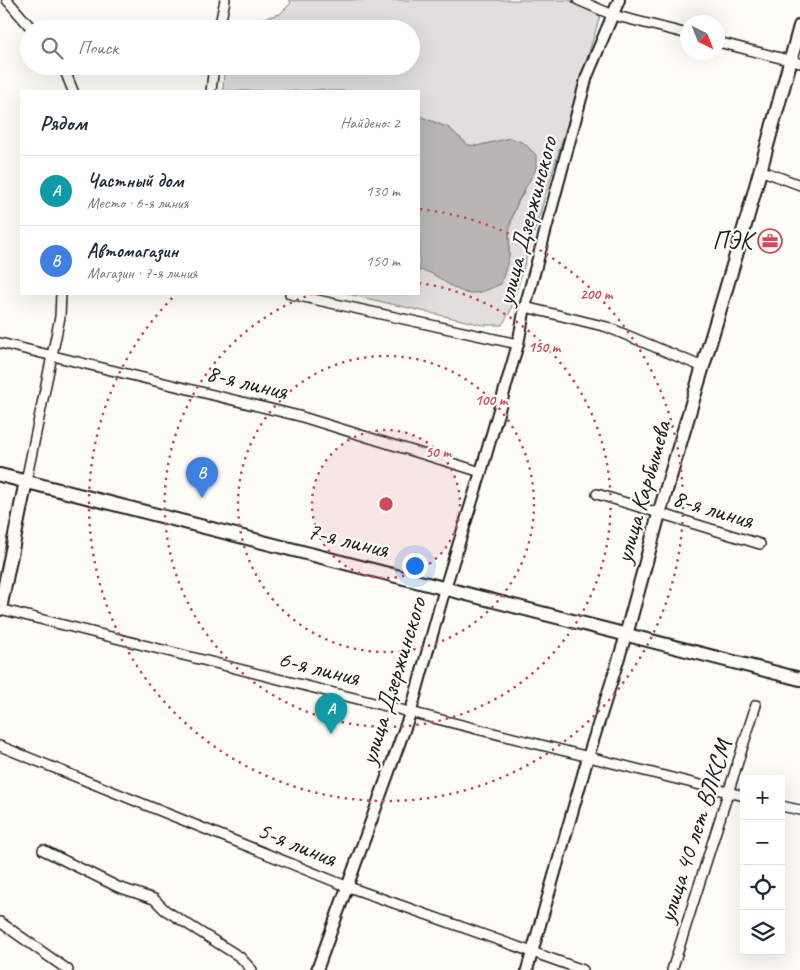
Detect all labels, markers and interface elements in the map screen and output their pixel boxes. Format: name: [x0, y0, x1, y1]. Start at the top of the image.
north arrow: [680, 15, 725, 60]
search box: [20, 20, 420, 75]
icon: search: [38, 34, 66, 62]
text: Поиск: [78, 36, 118, 60]
text: Рядом: [40, 110, 87, 136]
text: Найдено: 2: [340, 113, 400, 133]
street label: улица Дзержинского: [489, 132, 565, 311]
text: Частный дом: [87, 169, 183, 193]
text: A: [52, 181, 60, 201]
text: 130 m: [366, 181, 400, 201]
text: Место · 6-я линия: [87, 193, 188, 213]
place label: ПЭК: [712, 225, 757, 257]
office icon: ПЭК: [757, 228, 783, 254]
text: Автомагазин: [87, 239, 178, 263]
text: B: [52, 251, 60, 271]
text: 150 m: [366, 251, 400, 271]
text: Магазин · 7-я линия: [87, 263, 197, 283]
text: 200 m: [580, 285, 614, 304]
text: 150 m: [528, 338, 562, 357]
street label: 8-я линия: [203, 357, 292, 408]
text: 100 m: [475, 391, 509, 410]
street label: улица Карбышева: [607, 415, 679, 569]
text: 50 m: [425, 443, 452, 462]
pin: B: [186, 457, 218, 498]
street label: 8-я линия: [669, 482, 758, 537]
centre of rings: [377, 495, 395, 513]
street label: 7-я линия: [304, 515, 393, 566]
your location: [402, 553, 428, 579]
street label: улица Дзержинского: [352, 592, 434, 770]
street label: 6-я линия: [275, 643, 364, 694]
pin: A: [315, 693, 347, 734]
street label: улица 40 лет ВЛКСМ: [650, 734, 740, 928]
map controls: [740, 775, 785, 955]
button: +: [740, 775, 785, 820]
street label: 5-я линия: [253, 814, 342, 875]
button: −: [740, 820, 785, 865]
button: locate: [740, 865, 785, 910]
button: layers: [740, 910, 785, 955]

